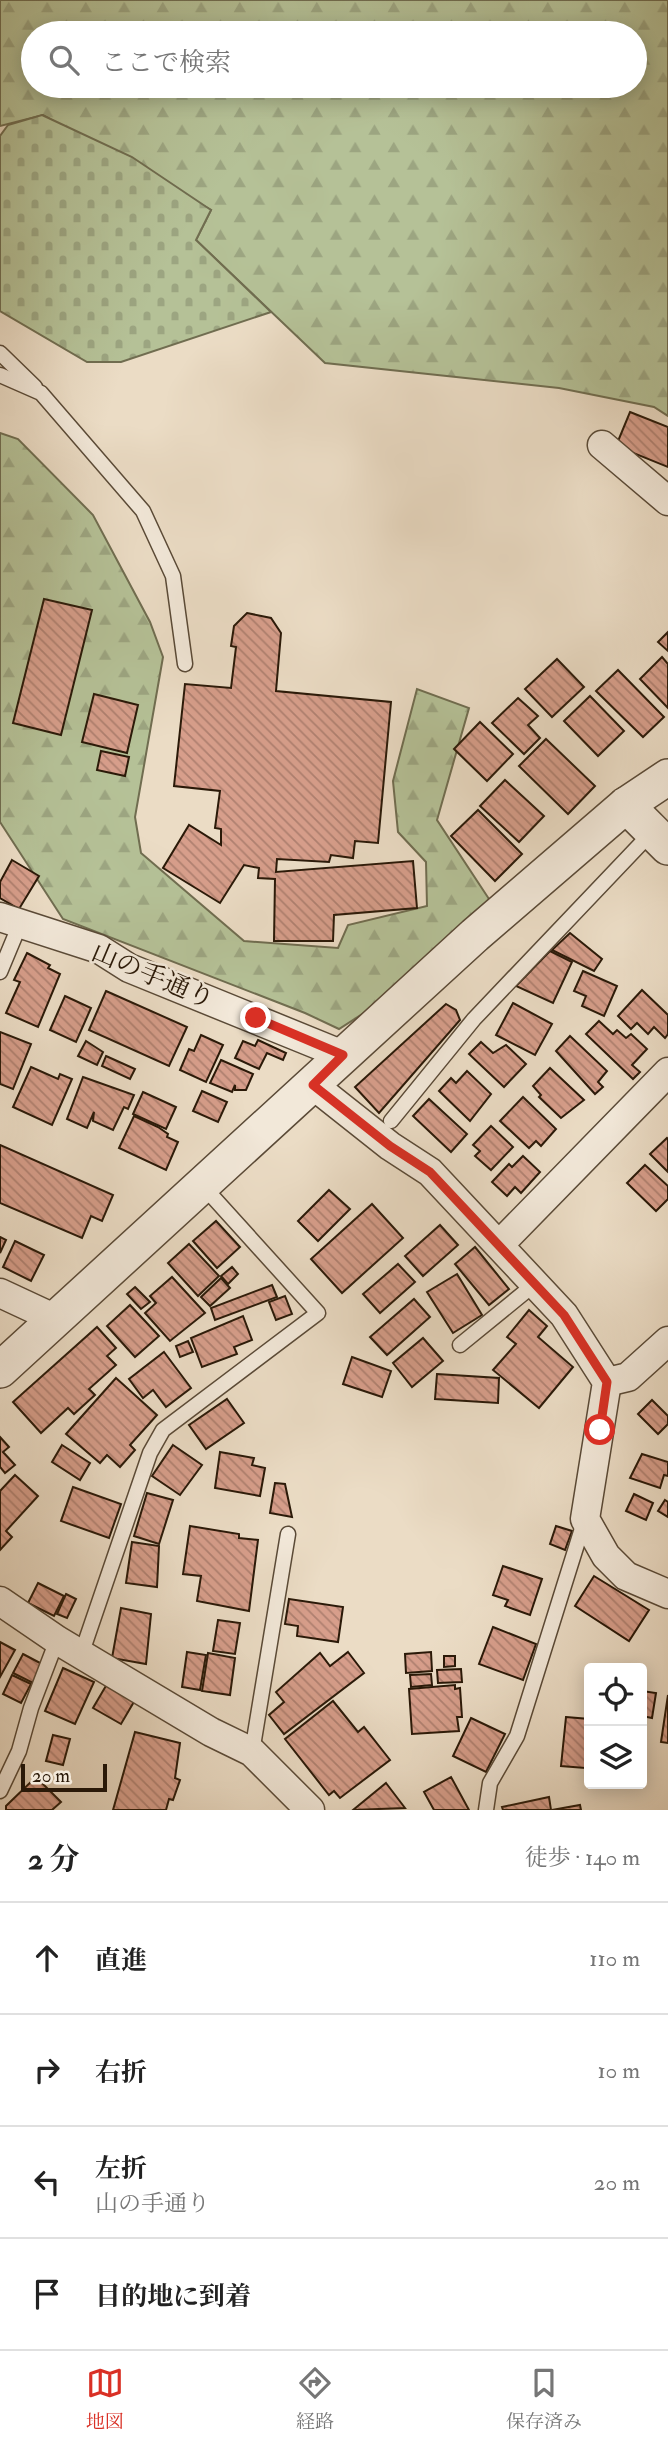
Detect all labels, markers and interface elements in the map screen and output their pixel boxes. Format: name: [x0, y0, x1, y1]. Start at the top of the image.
search box: [21, 21, 647, 98]
icon: search: [45, 41, 83, 79]
text: ここで検索: [101, 47, 231, 79]
street label: 山の手通り: [87, 936, 219, 1016]
route end: [240, 1002, 271, 1033]
route start: [584, 1414, 615, 1445]
map controls: [584, 1663, 647, 1789]
button: locate: [584, 1663, 647, 1726]
button: layers: [584, 1726, 647, 1789]
scale bar: [21, 1761, 107, 1793]
text: 20 m: [32, 1764, 70, 1788]
text: 2 分: [28, 1841, 80, 1878]
text: 徒歩 · 140 m: [525, 1843, 640, 1872]
icon: ahead: [28, 1939, 66, 1977]
text: 110 m: [589, 1944, 640, 1973]
text: 直進: [95, 1945, 147, 1977]
icon: right: [28, 2051, 66, 2089]
text: 10 m: [597, 2056, 640, 2085]
text: 右折: [95, 2057, 147, 2089]
text: 左折: [95, 2153, 147, 2185]
icon: left: [28, 2163, 66, 2201]
text: 20 m: [594, 2168, 640, 2197]
text: 山の手通り: [95, 2189, 210, 2218]
icon: arrive: [28, 2275, 66, 2313]
text: 目的地に到着: [95, 2281, 251, 2313]
tab: 地図: [86, 2364, 124, 2434]
tab: 経路: [296, 2364, 334, 2434]
tab: 保存済み: [506, 2364, 582, 2434]

